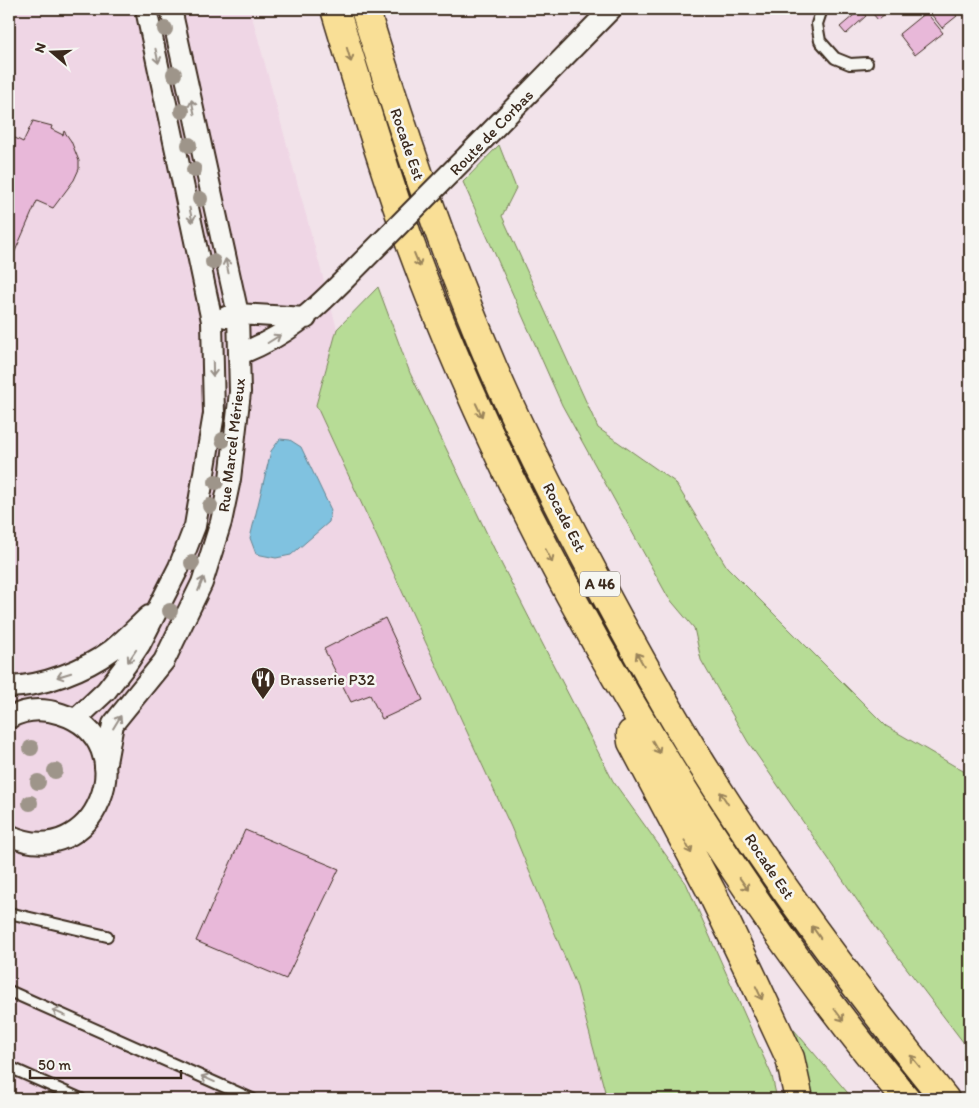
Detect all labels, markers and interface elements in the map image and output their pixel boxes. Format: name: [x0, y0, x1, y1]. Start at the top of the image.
north arrow: [28, 28, 78, 78]
text: N: [31, 41, 50, 55]
one-way arrow: [345, 47, 355, 63]
one-way arrow: [152, 48, 162, 64]
street label: Route de Corbas: [446, 85, 537, 179]
one-way arrow: [187, 100, 197, 116]
street label: Rocade Est: [386, 106, 429, 183]
one-way arrow: [187, 207, 196, 223]
one-way arrow: [413, 251, 422, 267]
one-way arrow: [221, 259, 231, 275]
one-way arrow: [267, 333, 281, 343]
one-way arrow: [209, 361, 218, 377]
street label: Rue Marcel Mérieux: [214, 376, 249, 513]
one-way arrow: [475, 402, 484, 417]
street label: Rocade Est: [539, 479, 590, 555]
one-way arrow: [545, 548, 554, 563]
road number: A 46: [580, 572, 620, 596]
one-way arrow: [196, 577, 206, 592]
one-way arrow: [127, 648, 137, 662]
one-way arrow: [635, 652, 645, 667]
restaurant icon: Brasserie P32: [250, 666, 276, 700]
one-way arrow: [57, 670, 73, 680]
place label: Brasserie P32: [280, 670, 375, 689]
one-way arrow: [112, 715, 122, 729]
one-way arrow: [652, 739, 662, 754]
one-way arrow: [719, 791, 730, 805]
street label: Rocade Est: [741, 830, 798, 903]
one-way arrow: [683, 839, 693, 854]
one-way arrow: [739, 877, 749, 891]
one-way arrow: [811, 926, 821, 940]
one-way arrow: [755, 985, 765, 1000]
one-way arrow: [52, 1008, 67, 1018]
one-way arrow: [834, 1008, 845, 1021]
scale bar: [30, 1048, 181, 1080]
one-way arrow: [909, 1055, 920, 1068]
text: 50 m: [38, 1056, 71, 1074]
one-way arrow: [201, 1074, 216, 1084]

